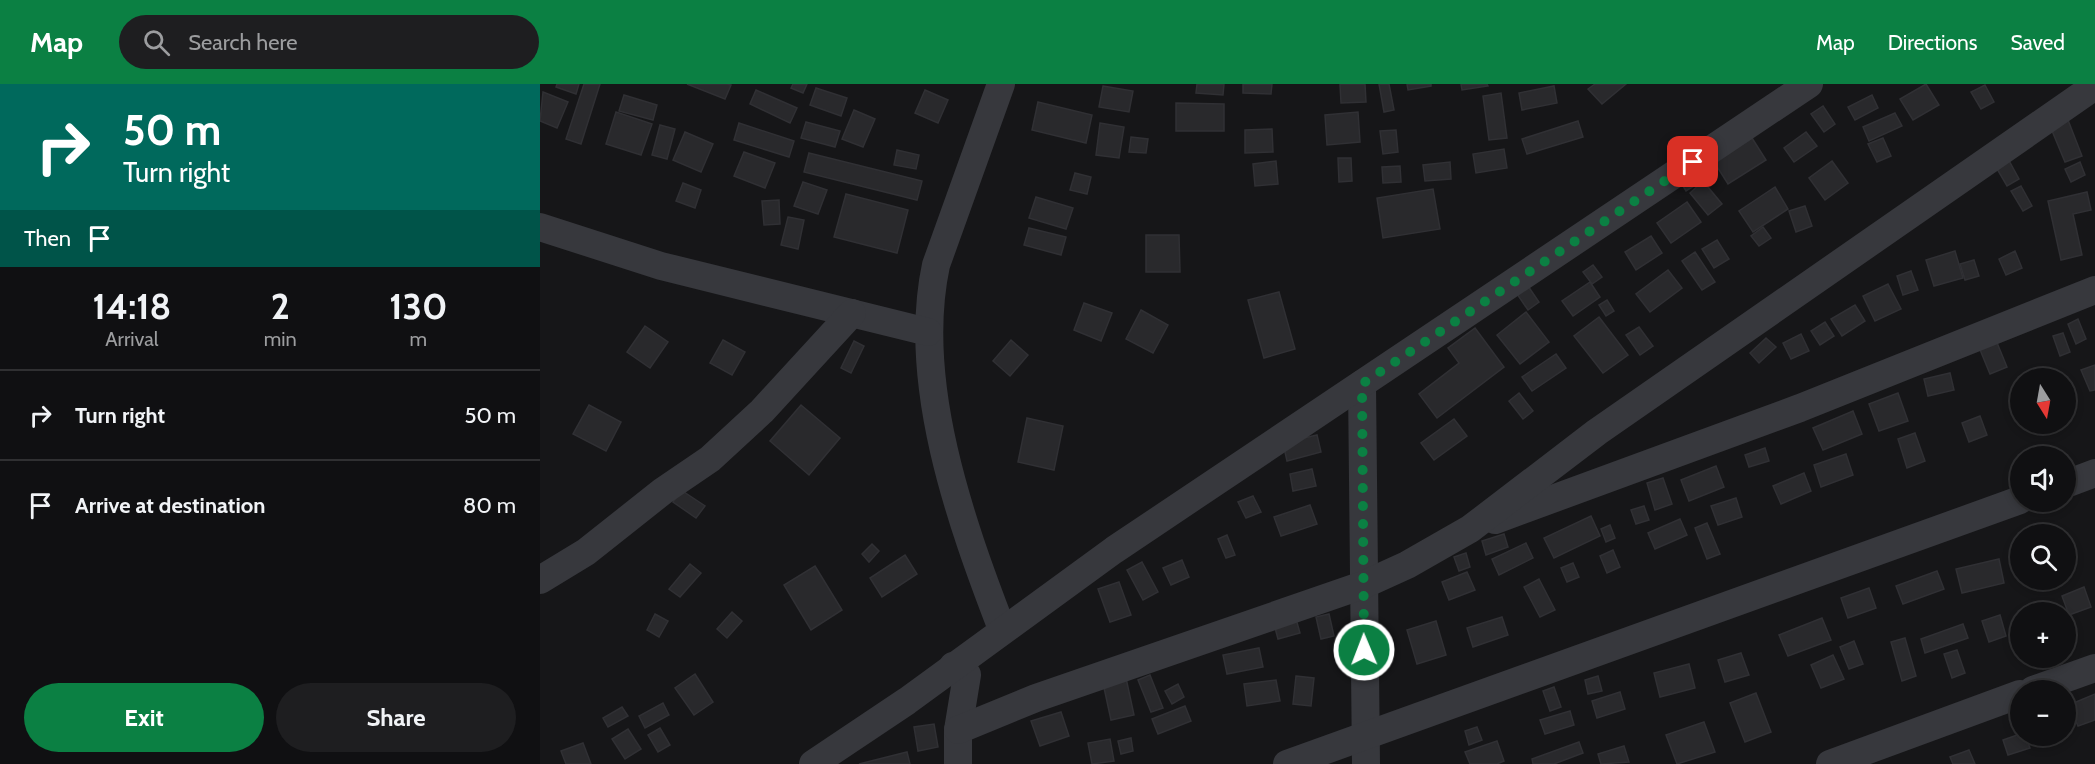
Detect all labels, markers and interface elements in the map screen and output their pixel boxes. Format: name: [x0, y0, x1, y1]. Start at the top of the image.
search box: [119, 15, 539, 69]
text: Map: [30, 25, 83, 59]
icon: search: [140, 26, 173, 59]
text: Search here: [188, 29, 297, 56]
text: Map: [1816, 30, 1855, 55]
text: Directions: [1888, 30, 1977, 55]
text: Saved: [2010, 30, 2065, 55]
text: 50 m: [123, 104, 221, 156]
icon: right: [24, 108, 102, 186]
pin: [1667, 136, 1718, 187]
icon: arrive: [1676, 145, 1709, 178]
text: Turn right: [123, 156, 230, 189]
icon: arrive: [83, 222, 116, 255]
text: Then: [24, 225, 71, 252]
text: 14:18: [93, 284, 171, 328]
text: 2: [271, 284, 290, 328]
text: 130: [389, 284, 447, 328]
text: Arrival: [105, 327, 159, 351]
text: min: [264, 327, 297, 351]
text: m: [410, 327, 427, 351]
north arrow: [2010, 368, 2076, 434]
map controls: [2010, 368, 2076, 746]
icon: right: [24, 399, 57, 432]
text: Turn right: [75, 402, 165, 429]
text: 50 m: [464, 402, 516, 429]
button: sound: [2010, 446, 2076, 512]
icon: arrive: [24, 489, 57, 522]
text: Arrive at destination: [75, 492, 265, 519]
text: 80 m: [463, 492, 516, 519]
button: search: [2010, 524, 2076, 590]
button: +: [2010, 602, 2076, 668]
position arrow: [1332, 618, 1396, 682]
button: −: [2010, 680, 2076, 746]
button: Exit: [24, 683, 264, 752]
button: Share: [276, 683, 516, 752]

